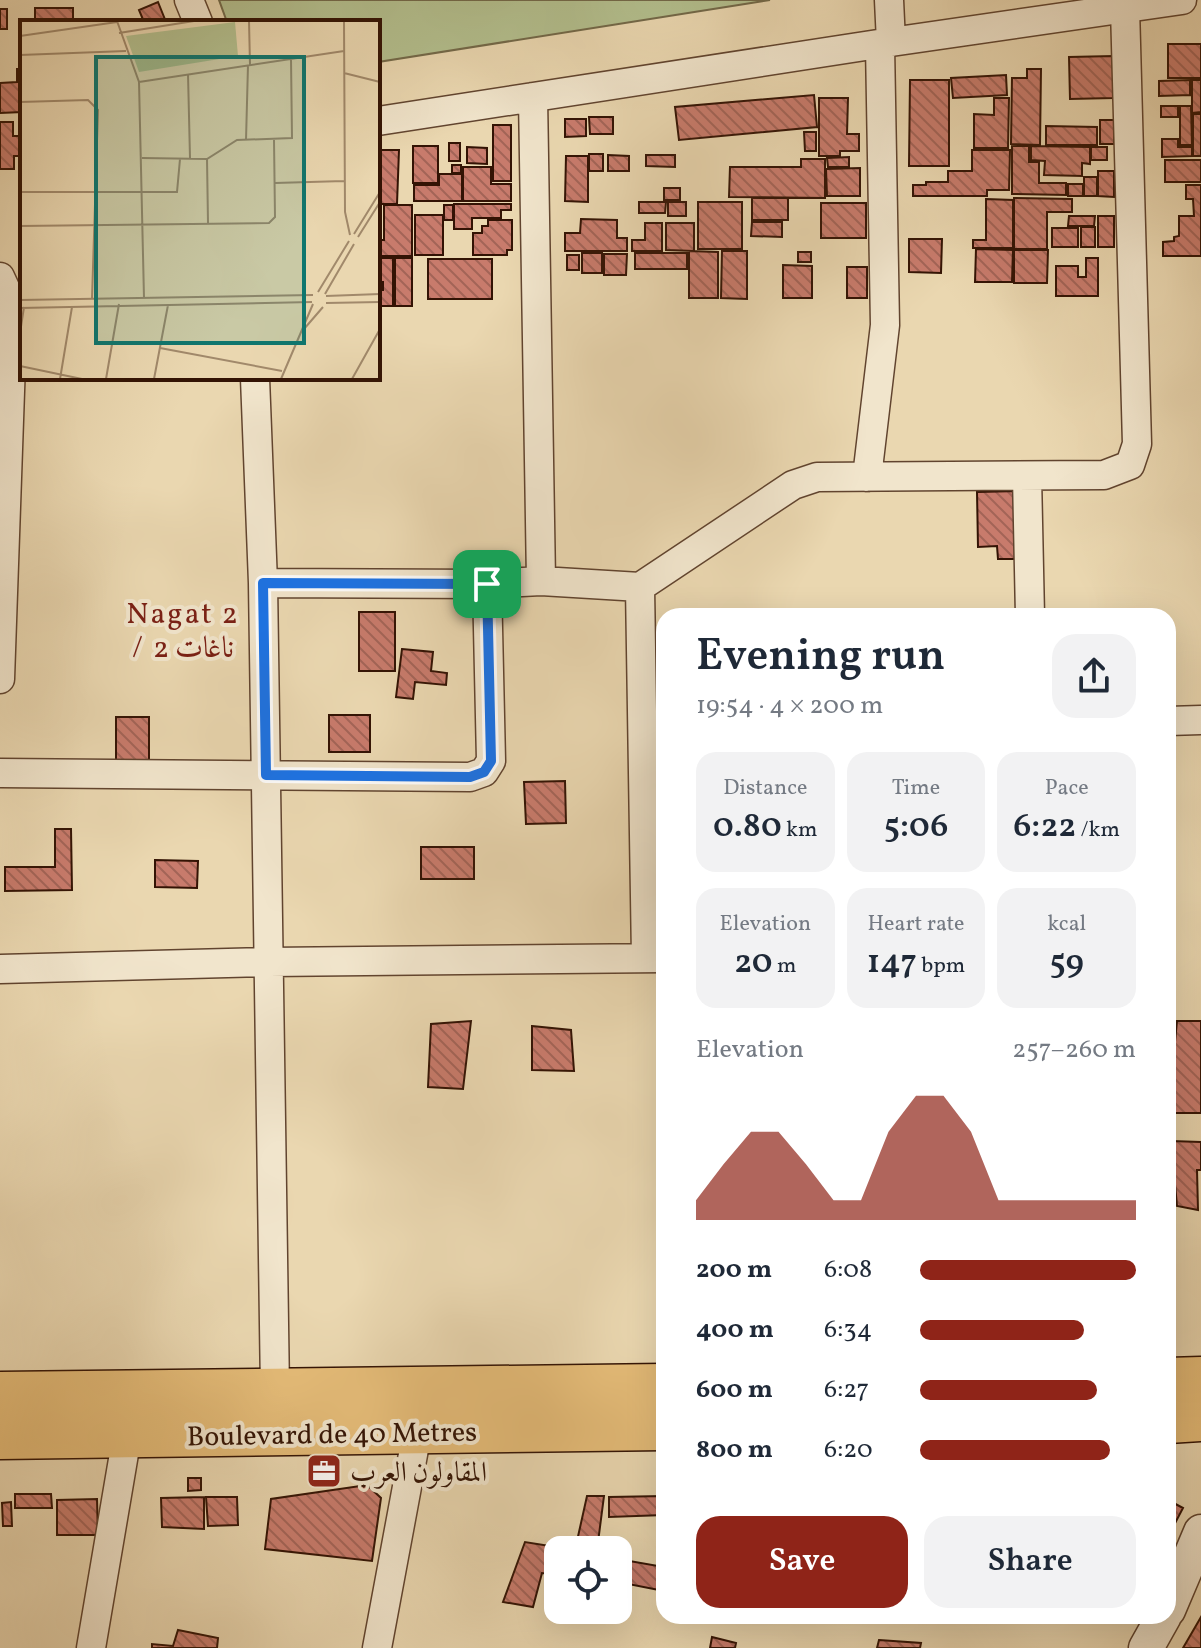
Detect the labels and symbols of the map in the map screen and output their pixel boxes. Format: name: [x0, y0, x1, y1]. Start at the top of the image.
inset map: [20, 20, 380, 380]
pin: [453, 550, 521, 618]
district label: Nagat 2 / ناغات 2: [126, 594, 240, 670]
street label: Boulevard de 40 Metres: [187, 1413, 477, 1458]
office icon: المقاولون العرب: [305, 1452, 343, 1490]
place label: المقاولون العرب: [350, 1454, 487, 1493]

